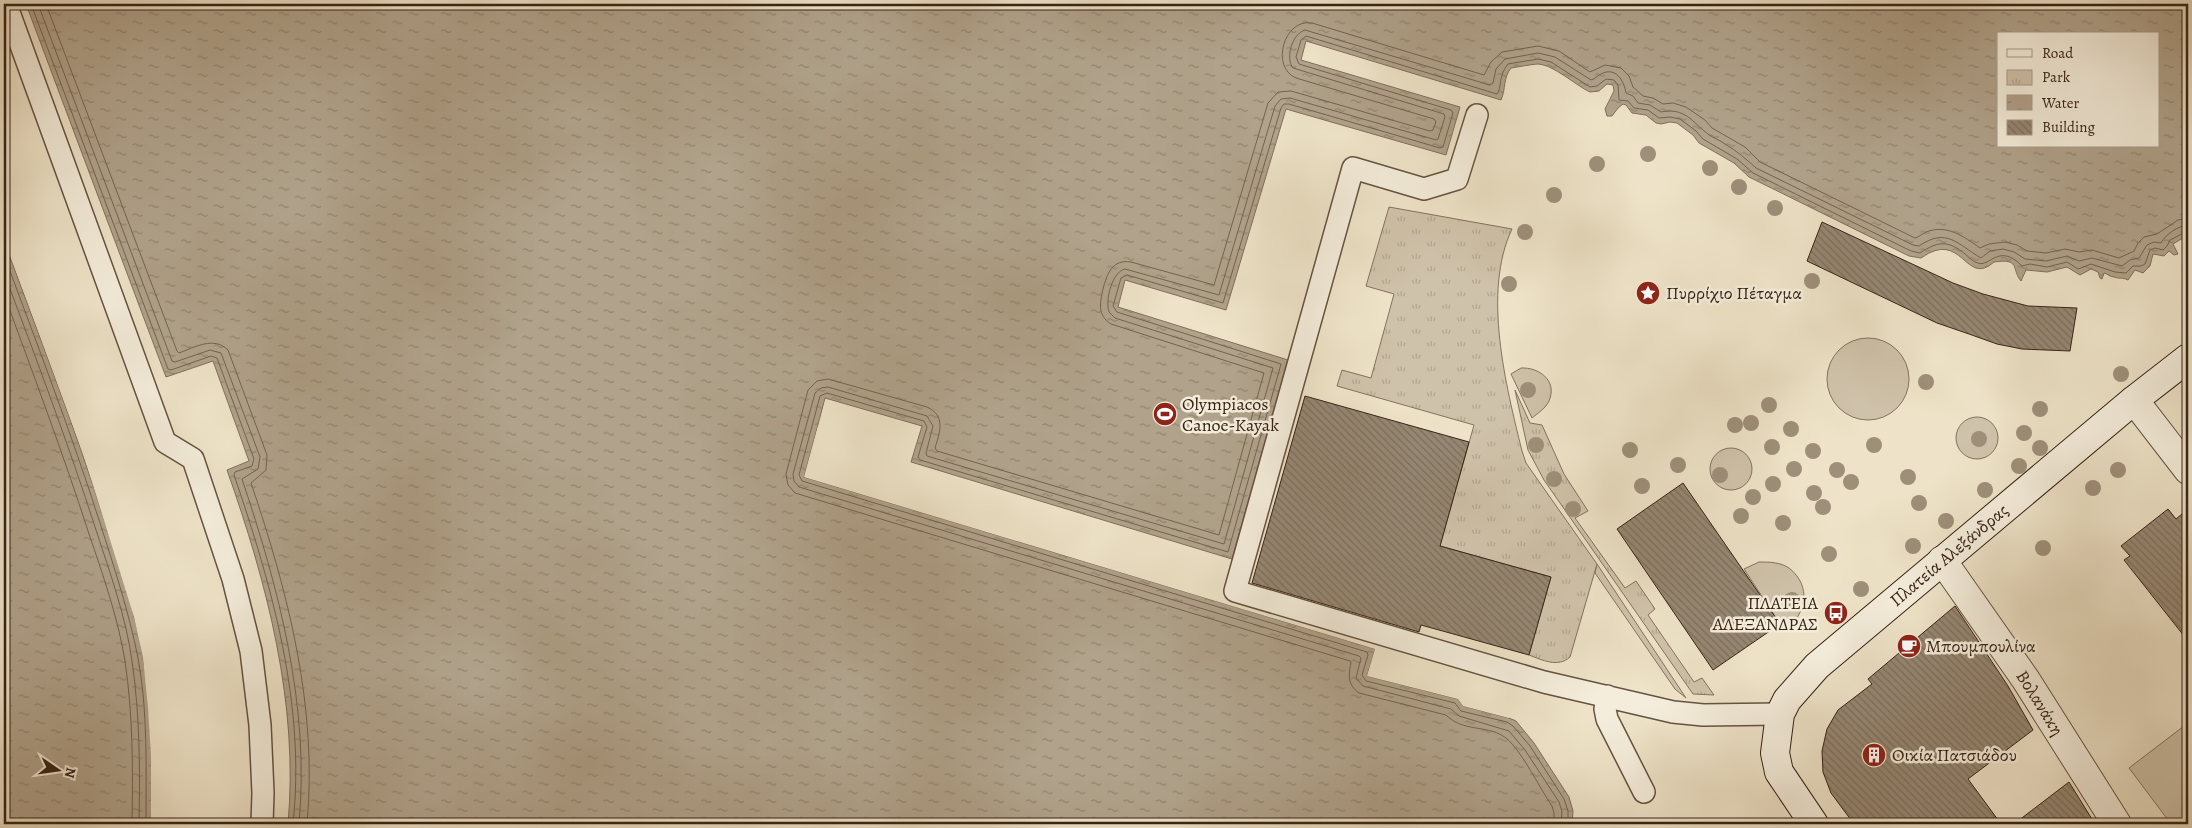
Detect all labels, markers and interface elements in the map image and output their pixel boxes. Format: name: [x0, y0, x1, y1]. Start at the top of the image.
legend: [1997, 32, 2160, 148]
text: Road: [2042, 43, 2074, 63]
text: Park: [2042, 67, 2071, 87]
text: Water: [2041, 93, 2079, 113]
text: Building: [2042, 117, 2095, 137]
place icon: Πυρρίχιο Πέταγμα: [1635, 280, 1661, 306]
place label: Πυρρίχιο Πέταγμα: [1666, 281, 1802, 305]
place label: Olympiacos Canoe-Kayak: [1182, 392, 1279, 437]
sports icon: Olympiacos Canoe-Kayak: [1152, 401, 1178, 427]
street label: Πλατεία Αλεξάνδρας: [1885, 498, 2013, 612]
place label: ΠΛΑΤΕΙΑ ΑΛΕΞΑΝΔΡΑΣ: [1712, 591, 1818, 636]
bus stop icon: ΠΛΑΤΕΙΑ ΑΛΕΞΑΝΔΡΑΣ: [1823, 600, 1849, 626]
cafe icon: Μπουμπουλίνα: [1896, 633, 1922, 659]
place label: Μπουμπουλίνα: [1926, 634, 2036, 658]
street label: Βολανάκη: [2010, 666, 2070, 740]
building icon: Οικία Πατσιάδου: [1861, 742, 1887, 768]
place label: Οικία Πατσιάδου: [1892, 743, 2017, 767]
north arrow: [32, 746, 82, 796]
text: N: [60, 766, 81, 780]

